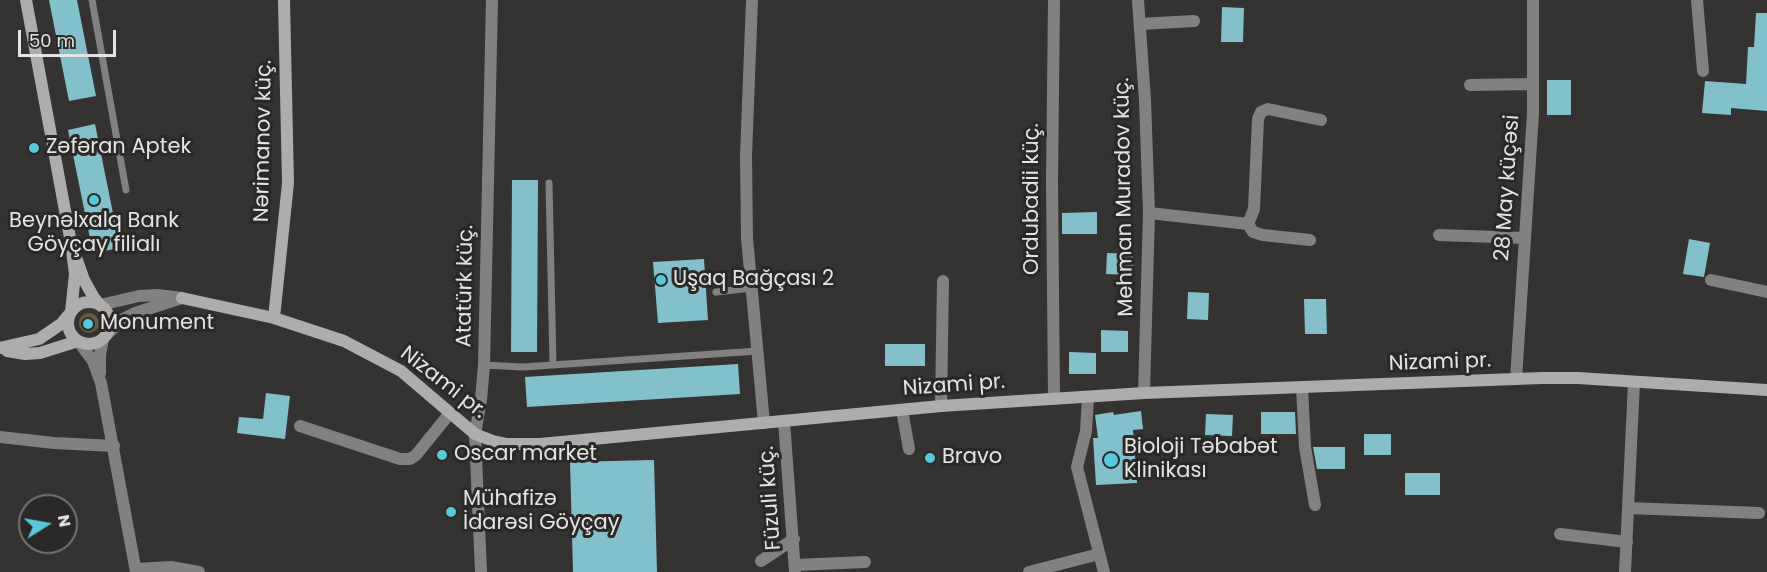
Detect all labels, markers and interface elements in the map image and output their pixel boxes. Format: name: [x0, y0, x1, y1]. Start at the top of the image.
scale bar: [21, 18, 118, 56]
text: 50 m: [29, 28, 75, 53]
street label: Nərimanov küç.: [250, 60, 278, 222]
street label: Mehman Muradov küç.: [1110, 77, 1140, 317]
street label: 28 May küçəsi: [1490, 114, 1526, 262]
street label: Ordubadii küç.: [1020, 123, 1046, 275]
place label: Zəfəran Aptek: [46, 135, 191, 161]
marker: Zəfəran Aptek: [27, 141, 41, 155]
marker: Beynəlxalq Bank Göyçay filialı: [87, 193, 101, 207]
place label: Beynəlxalq Bank Göyçay filialı: [9, 209, 179, 259]
street label: Atatürk küç.: [452, 224, 480, 348]
place label: Uşaq Bağçası 2: [673, 267, 834, 293]
marker: Uşaq Bağçası 2: [654, 273, 668, 287]
place label: Monument: [100, 311, 214, 337]
marker: Monument: [81, 317, 95, 331]
street label: Nizami pr.: [395, 342, 491, 424]
street label: Nizami pr.: [1388, 349, 1492, 377]
street label: Nizami pr.: [902, 370, 1006, 402]
place label: Bioloji Təbabət Klinikası: [1124, 435, 1278, 485]
place label: Oscar market: [454, 442, 597, 468]
street label: Füzuli küç.: [755, 445, 787, 551]
place label: Bravo: [942, 445, 1002, 471]
marker: Oscar market: [435, 448, 449, 462]
marker: Bravo: [923, 451, 937, 465]
marker: Bioloji Təbabət Klinikası: [1102, 451, 1120, 469]
place label: Mühafizə İdarəsi Göyçay: [463, 487, 620, 537]
north arrow: [18, 494, 78, 554]
marker: Mühafizə İdarəsi Göyçay: [444, 505, 458, 519]
text: N: [52, 513, 77, 529]

